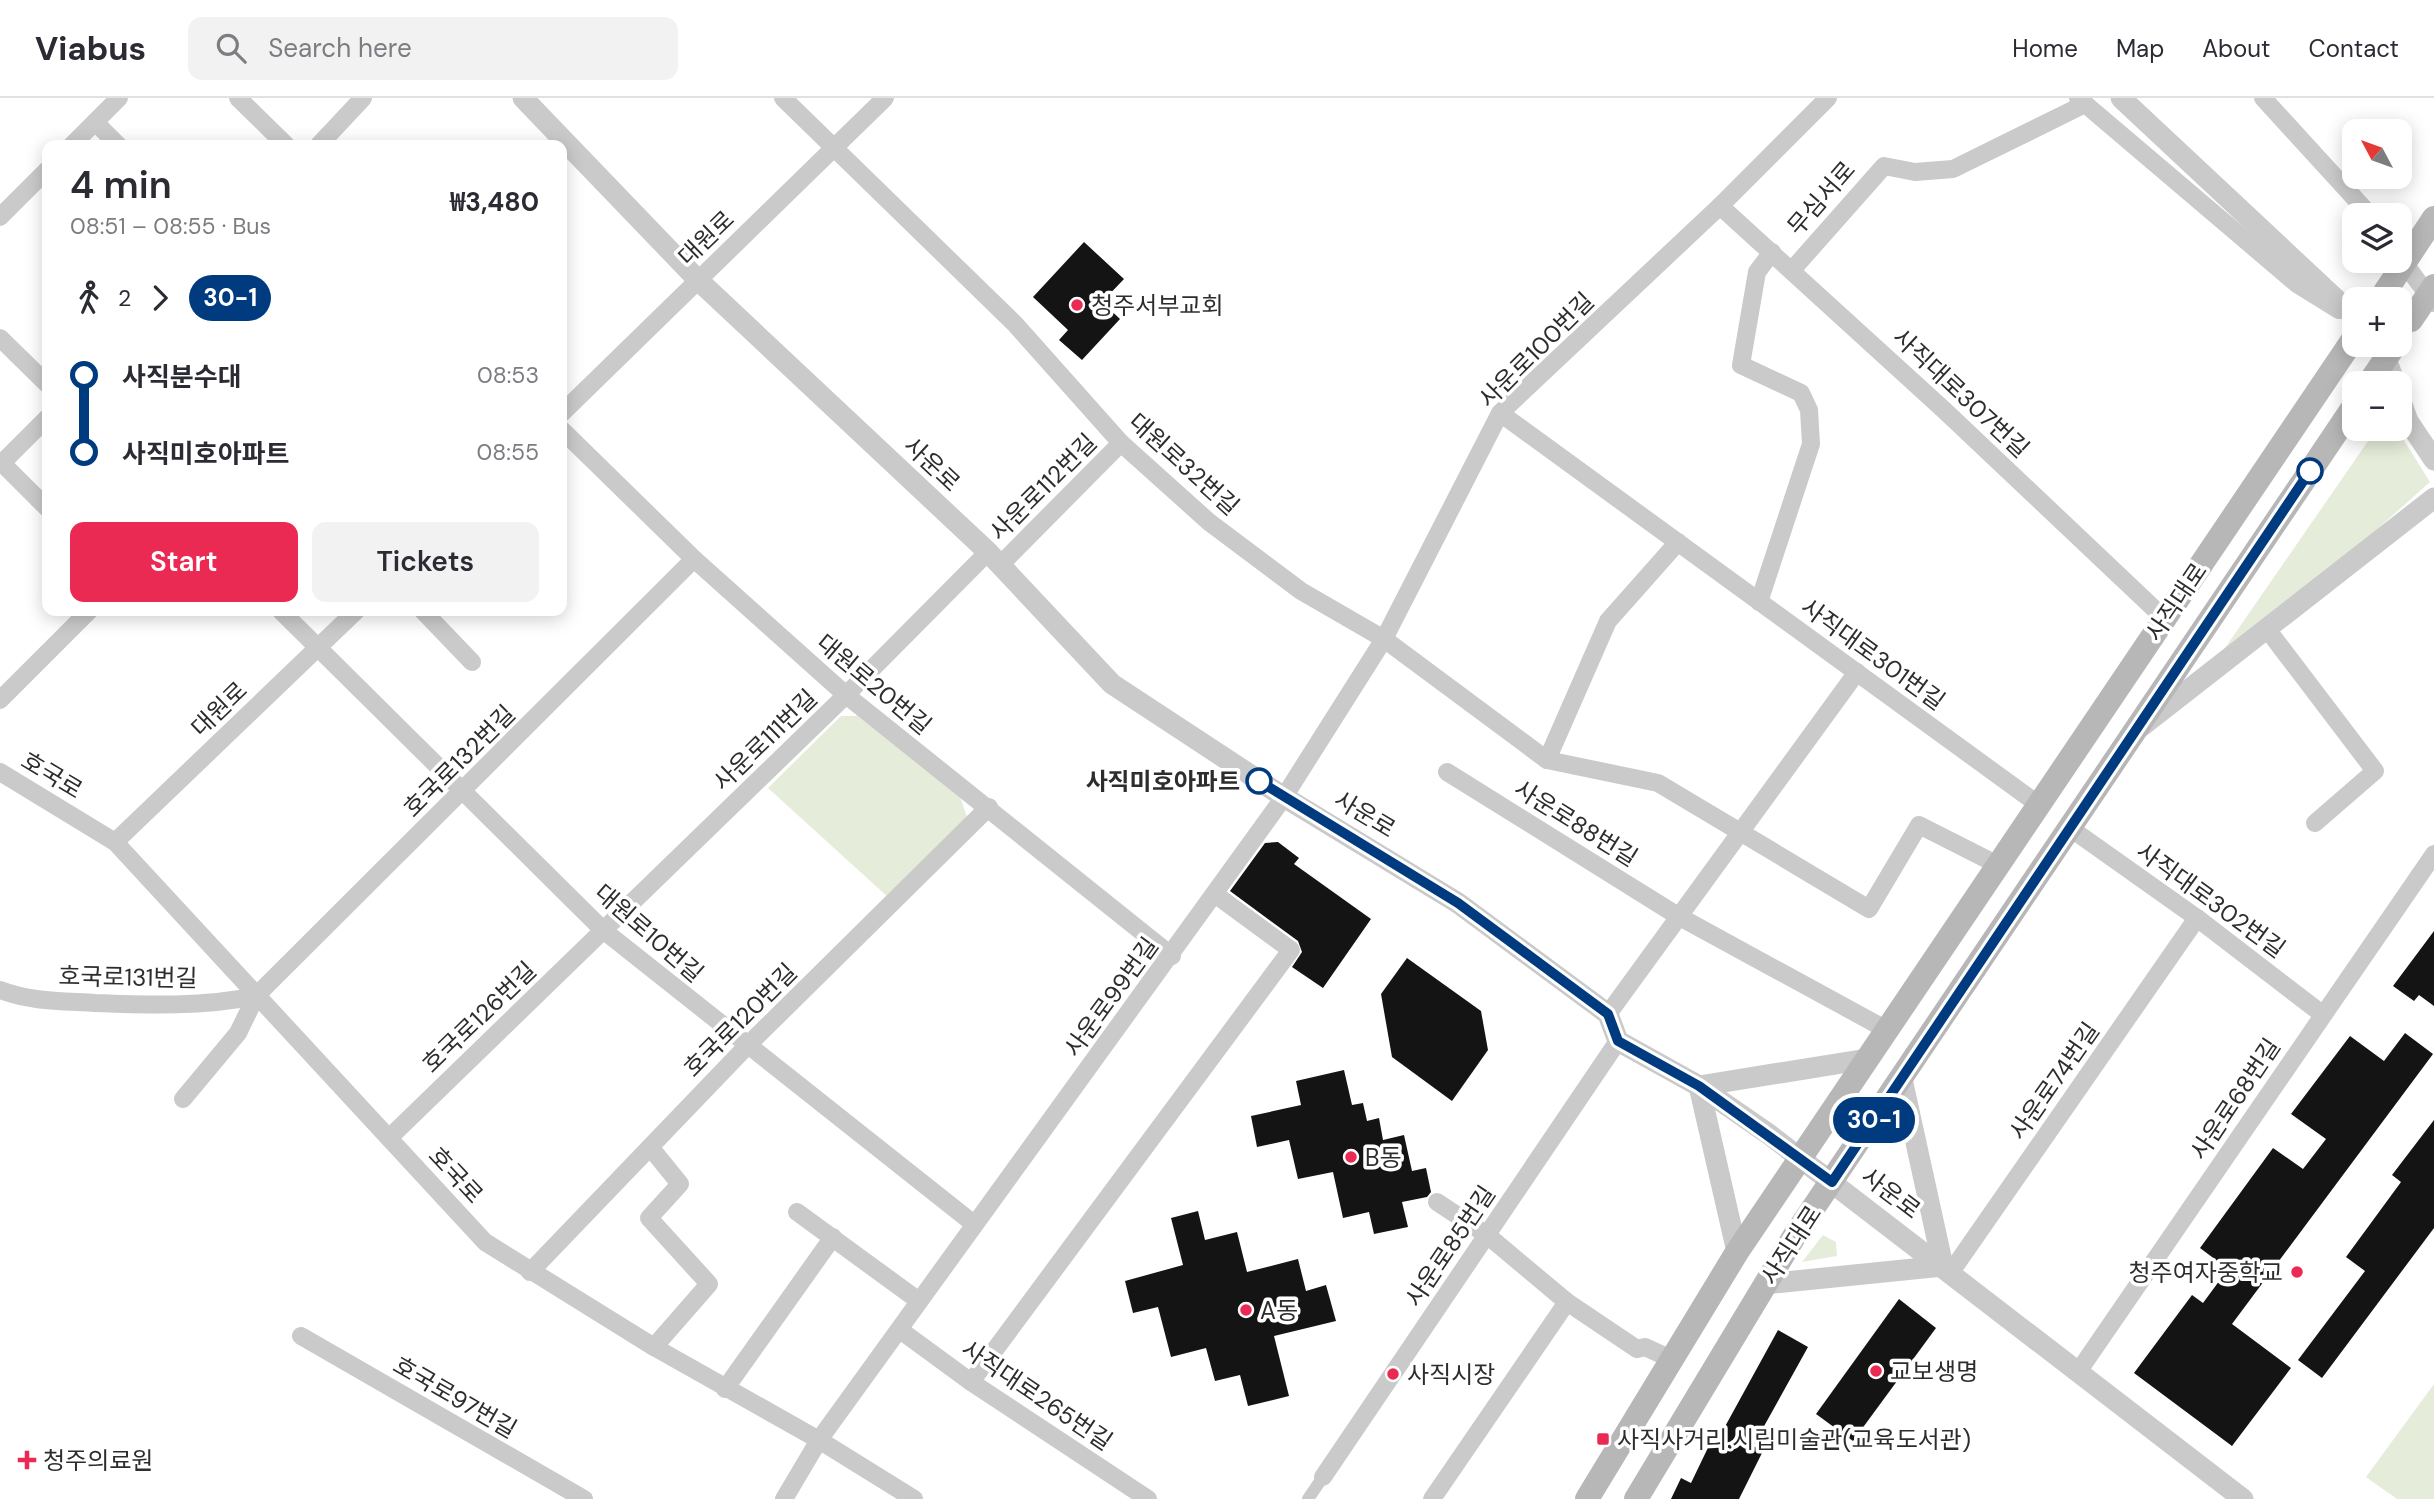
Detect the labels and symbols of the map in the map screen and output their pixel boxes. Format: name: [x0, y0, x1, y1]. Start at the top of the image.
north arrow: [2342, 119, 2412, 189]
street label: 무심서로: [1780, 155, 1862, 241]
street label: 대원로: [671, 204, 741, 272]
street label: 사운로100번길: [1472, 286, 1600, 414]
place label: 청주서부교회: [1091, 290, 1223, 321]
marker: 청주서부교회: [1069, 297, 1085, 313]
street label: 사직대로307번길: [1886, 322, 2036, 464]
street label: 대원로32번길: [1122, 406, 1246, 522]
street label: 사운로112번길: [983, 427, 1103, 547]
street label: 사운로: [897, 430, 967, 498]
unlabelled marker: [2297, 458, 2323, 484]
street label: 사직대로: [2138, 557, 2214, 647]
street label: 사직대로301번길: [1795, 591, 1951, 717]
street label: 대원로20번길: [810, 627, 938, 741]
street label: 대원로: [184, 675, 254, 743]
street label: 사운로111번길: [706, 683, 824, 797]
street label: 호국로132번길: [396, 698, 522, 824]
street label: 호국로: [16, 745, 88, 805]
place label: 사직미호아파트: [1085, 766, 1240, 797]
marker: 사직미호아파트: [1246, 768, 1272, 794]
street label: 사운로88번길: [1509, 773, 1643, 873]
street label: 사운로: [1329, 784, 1401, 844]
street label: 사직대로302번길: [2130, 836, 2292, 964]
street label: 대원로10번길: [588, 877, 710, 989]
street label: 사운로99번길: [1057, 931, 1165, 1063]
street label: 호국로126번길: [415, 955, 543, 1079]
street label: 호국로120번길: [677, 957, 803, 1083]
street label: 호국로131번길: [58, 960, 198, 994]
street label: 사운로74번길: [2002, 1016, 2106, 1146]
street label: 사운로68번길: [2183, 1032, 2287, 1166]
line badge: 30-1: [1825, 1097, 1923, 1143]
street label: 호국로: [422, 1140, 490, 1210]
place label: B동: [1365, 1142, 1402, 1173]
marker: B동: [1343, 1149, 1359, 1165]
street label: 사운로: [1855, 1161, 1927, 1225]
street label: 사운로85번길: [1398, 1179, 1502, 1313]
street label: 사직대로: [1754, 1200, 1828, 1290]
place label: 청주여자중학교: [2128, 1257, 2283, 1288]
marker: 청주여자중학교: [2289, 1264, 2305, 1280]
place label: A동: [1260, 1295, 1298, 1326]
marker: A동: [1238, 1302, 1254, 1318]
street label: 사직대로265번길: [956, 1333, 1118, 1457]
street label: 호국로97번길: [388, 1349, 522, 1445]
place label: 교보생명: [1890, 1356, 1978, 1387]
place label: 사직시장: [1407, 1359, 1495, 1390]
marker: 교보생명: [1868, 1363, 1884, 1379]
marker: 사직시장: [1385, 1366, 1401, 1382]
place label: 사직사거리.시립미술관(교육도서관): [1617, 1424, 1971, 1455]
marker: 사직사거리.시립미술관(교육도서관): [1595, 1431, 1611, 1447]
place label: 청주의료원: [43, 1445, 153, 1476]
marker: 청주의료원: [17, 1450, 37, 1470]

